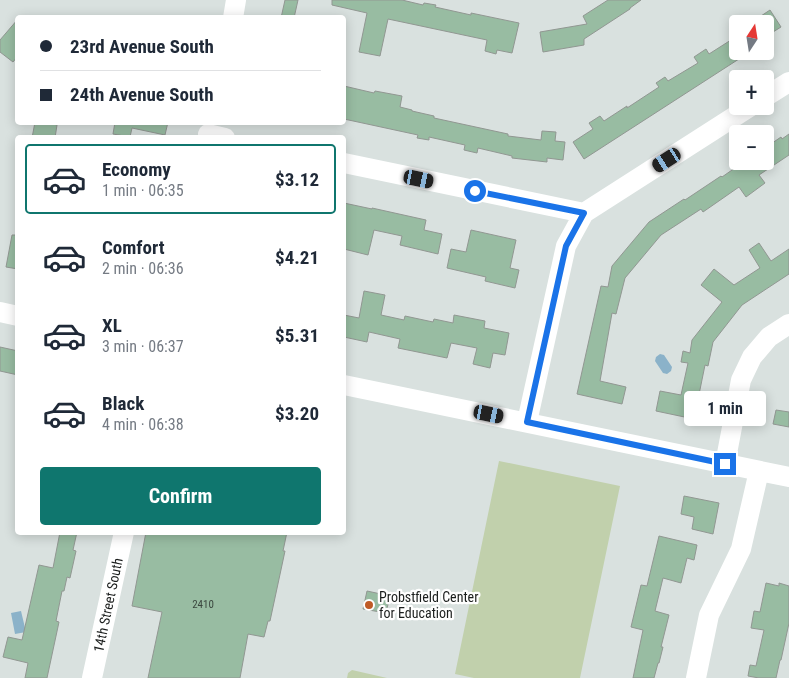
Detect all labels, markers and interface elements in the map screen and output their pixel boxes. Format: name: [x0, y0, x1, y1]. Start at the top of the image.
north arrow: [729, 15, 774, 60]
map controls: [729, 15, 774, 170]
text: 23rd Avenue South: [70, 35, 214, 58]
button: +: [729, 70, 774, 115]
text: 24th Avenue South: [70, 83, 214, 106]
button: −: [729, 125, 774, 170]
car: [650, 146, 683, 174]
icon: car: [42, 157, 87, 202]
text: Economy: [102, 158, 171, 181]
text: $3.12: [275, 168, 319, 191]
car: [402, 169, 435, 189]
route start: [464, 180, 486, 202]
text: 1 min · 06:35: [102, 181, 184, 200]
icon: car: [42, 235, 87, 280]
text: Comfort: [102, 236, 165, 259]
text: $4.21: [275, 246, 319, 269]
text: 2 min · 06:36: [102, 259, 184, 278]
icon: car: [42, 313, 87, 358]
text: XL: [102, 314, 122, 337]
text: $5.31: [275, 324, 319, 347]
text: 3 min · 06:37: [102, 337, 184, 356]
icon: car: [42, 391, 87, 436]
text: Black: [102, 392, 144, 415]
callout: 1 min: [684, 392, 766, 426]
text: 1 min: [707, 399, 743, 418]
text: $3.20: [275, 402, 319, 425]
car: [472, 404, 505, 424]
text: 4 min · 06:38: [102, 415, 184, 434]
route end: [714, 453, 736, 475]
button: Confirm: [40, 467, 321, 525]
street label: 14th Street South: [90, 556, 126, 654]
place label: Probstfield Center for Education: [379, 589, 478, 621]
house number: 2410: [192, 598, 214, 611]
marker: Probstfield Center for Education: [363, 599, 375, 611]

